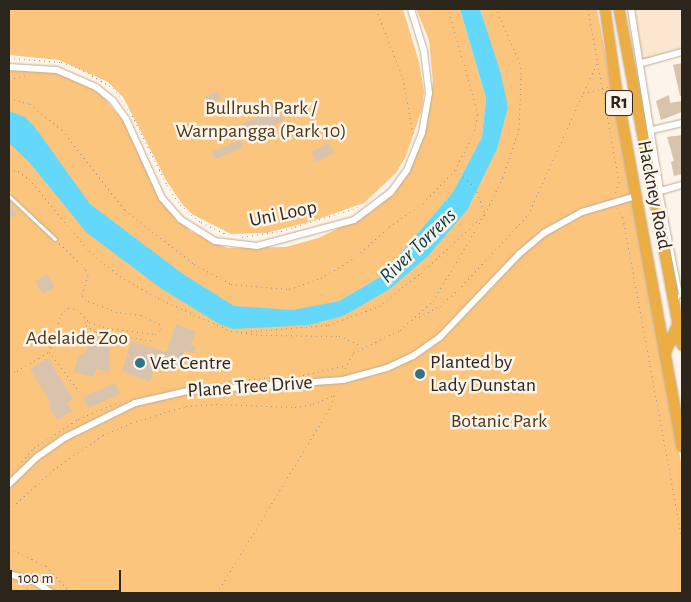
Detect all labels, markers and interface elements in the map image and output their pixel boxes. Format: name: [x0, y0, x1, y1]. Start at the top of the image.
road number: R1: [604, 86, 634, 120]
park label: Bullrush Park / Warnpangga (Park 10): [175, 96, 347, 143]
street label: Hackney Road: [632, 138, 676, 252]
street label: Uni Loop: [247, 195, 319, 233]
water label: River Torrens: [374, 203, 462, 289]
park label: Adelaide Zoo: [26, 326, 128, 350]
place label: Planted by Lady Dunstan: [430, 350, 536, 397]
place label: Vet Centre: [150, 351, 231, 375]
marker: Vet Centre: [134, 357, 146, 369]
marker: Planted by Lady Dunstan: [414, 368, 426, 380]
street label: Plane Tree Drive: [187, 371, 313, 403]
park label: Botanic Park: [451, 409, 547, 433]
scale bar: [12, 560, 124, 592]
text: 100 m: [18, 571, 53, 586]

